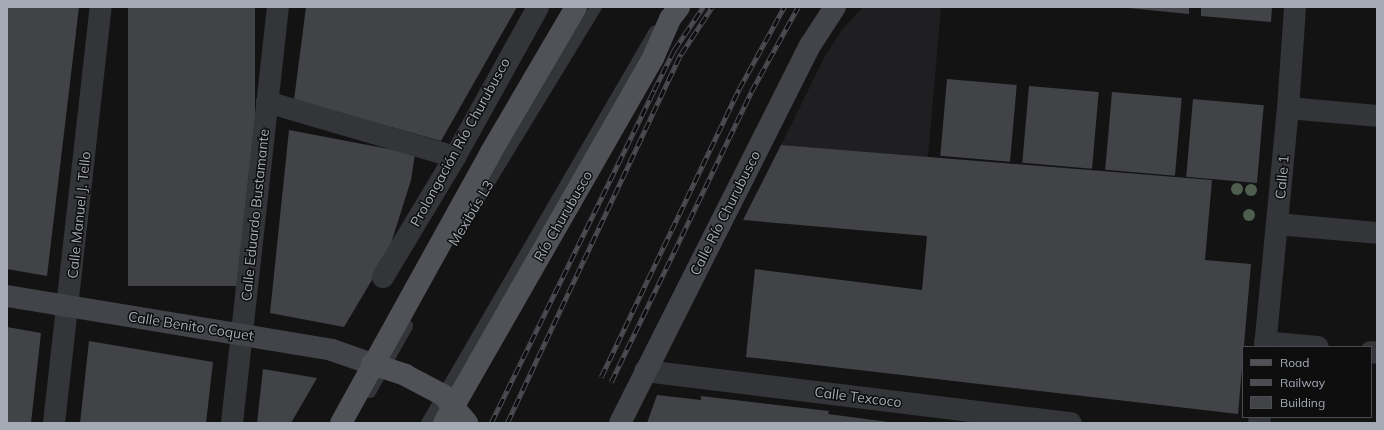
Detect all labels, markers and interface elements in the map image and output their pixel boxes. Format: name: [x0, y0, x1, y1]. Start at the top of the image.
street label: Prolongación Río Churubusco: [407, 55, 513, 229]
street label: Calle Eduardo Bustamante: [238, 128, 272, 302]
street label: Calle Río Churubusco: [686, 148, 764, 278]
street label: Calle Manuel J. Tello: [64, 151, 94, 279]
street label: Calle 1: [1272, 154, 1292, 200]
street label: Río Churubusco: [530, 168, 596, 264]
street label: Mexibús L3: [445, 177, 497, 249]
street label: Calle Benito Coquet: [127, 308, 255, 344]
legend: [1242, 346, 1372, 418]
text: Road: [1280, 355, 1309, 370]
text: Railway: [1280, 375, 1325, 390]
street label: Calle Texcoco: [814, 383, 902, 411]
text: Building: [1280, 395, 1325, 410]

